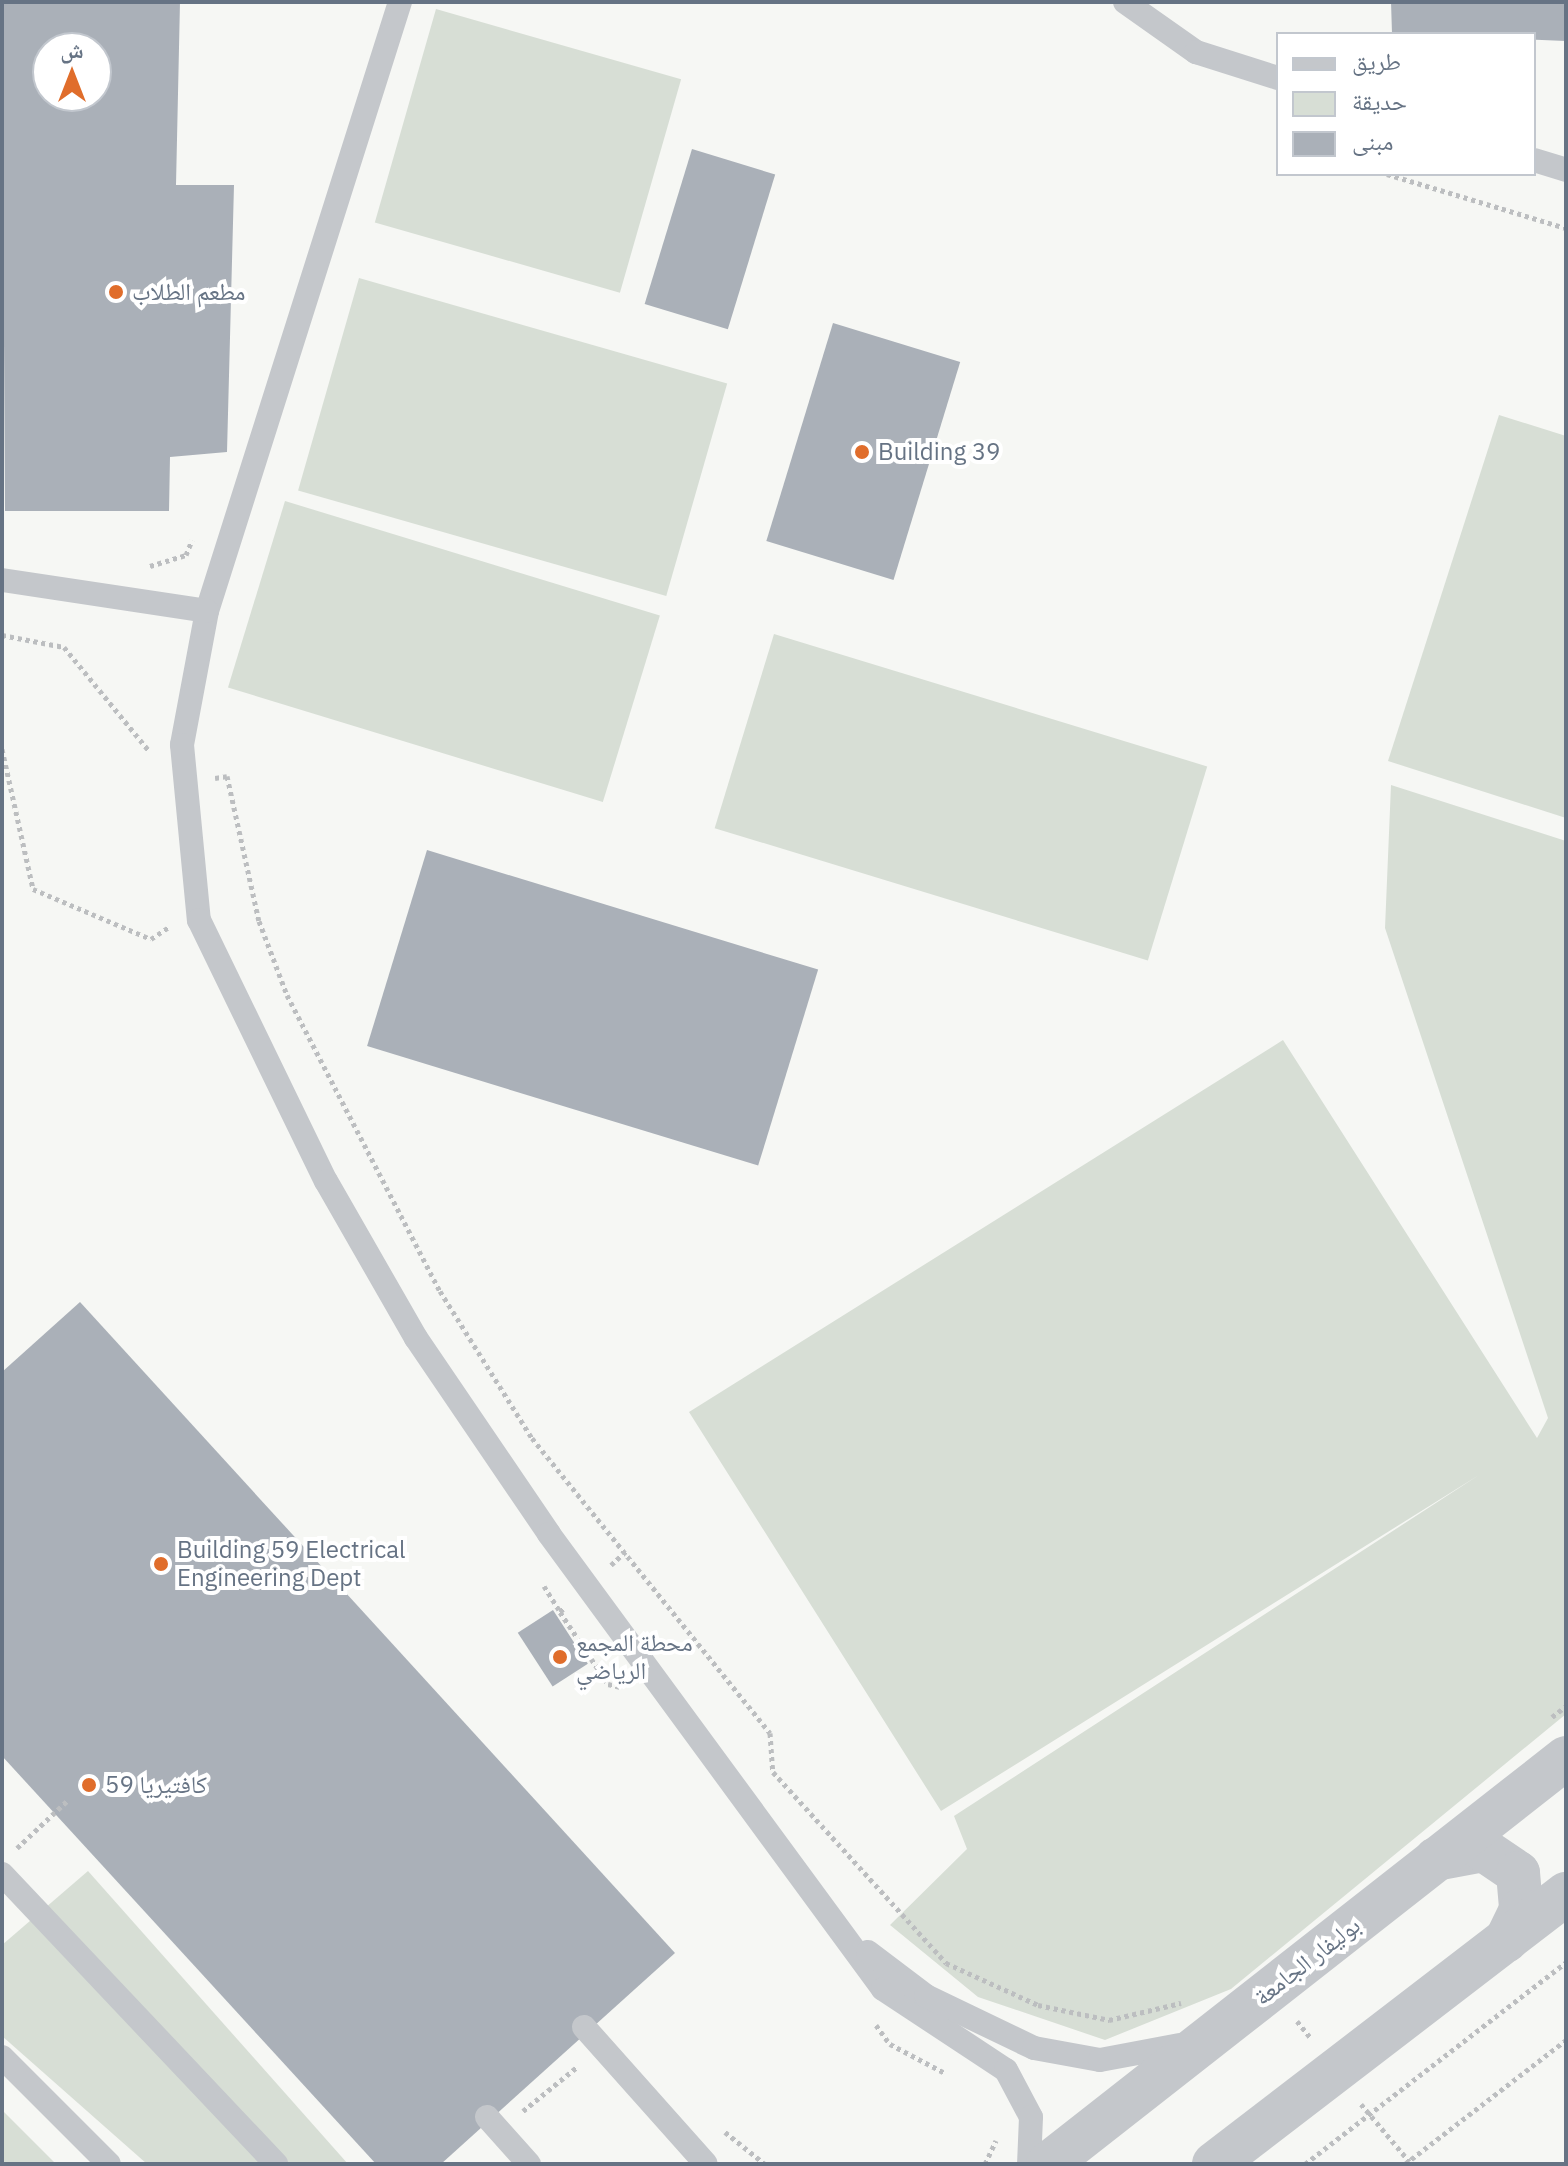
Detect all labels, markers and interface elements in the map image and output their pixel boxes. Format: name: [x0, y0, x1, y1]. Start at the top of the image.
north arrow: [32, 32, 112, 112]
legend: [1276, 32, 1536, 176]
text: ش: [60, 35, 84, 64]
text: طريق: [1352, 45, 1401, 77]
text: حديقة: [1352, 85, 1407, 117]
text: مبنى: [1352, 125, 1393, 157]
place label: مطعم الطلاب: [132, 278, 245, 306]
marker: مطعم الطلاب: [107, 283, 125, 301]
place label: Building 39: [878, 438, 1001, 466]
marker: Building 39: [853, 443, 871, 461]
place label: Building 59 Electrical Engineering Dept: [177, 1536, 406, 1592]
marker: Building 59 Electrical Engineering Dept: [152, 1555, 170, 1573]
place label: محطة المجمع الرياضي: [576, 1629, 693, 1685]
marker: محطة المجمع الرياضي: [551, 1648, 569, 1666]
place label: كافتيريا 59: [105, 1771, 207, 1799]
marker: كافتيريا 59: [80, 1776, 98, 1794]
street label: بوليفار الجامعة: [1248, 1911, 1366, 2011]

